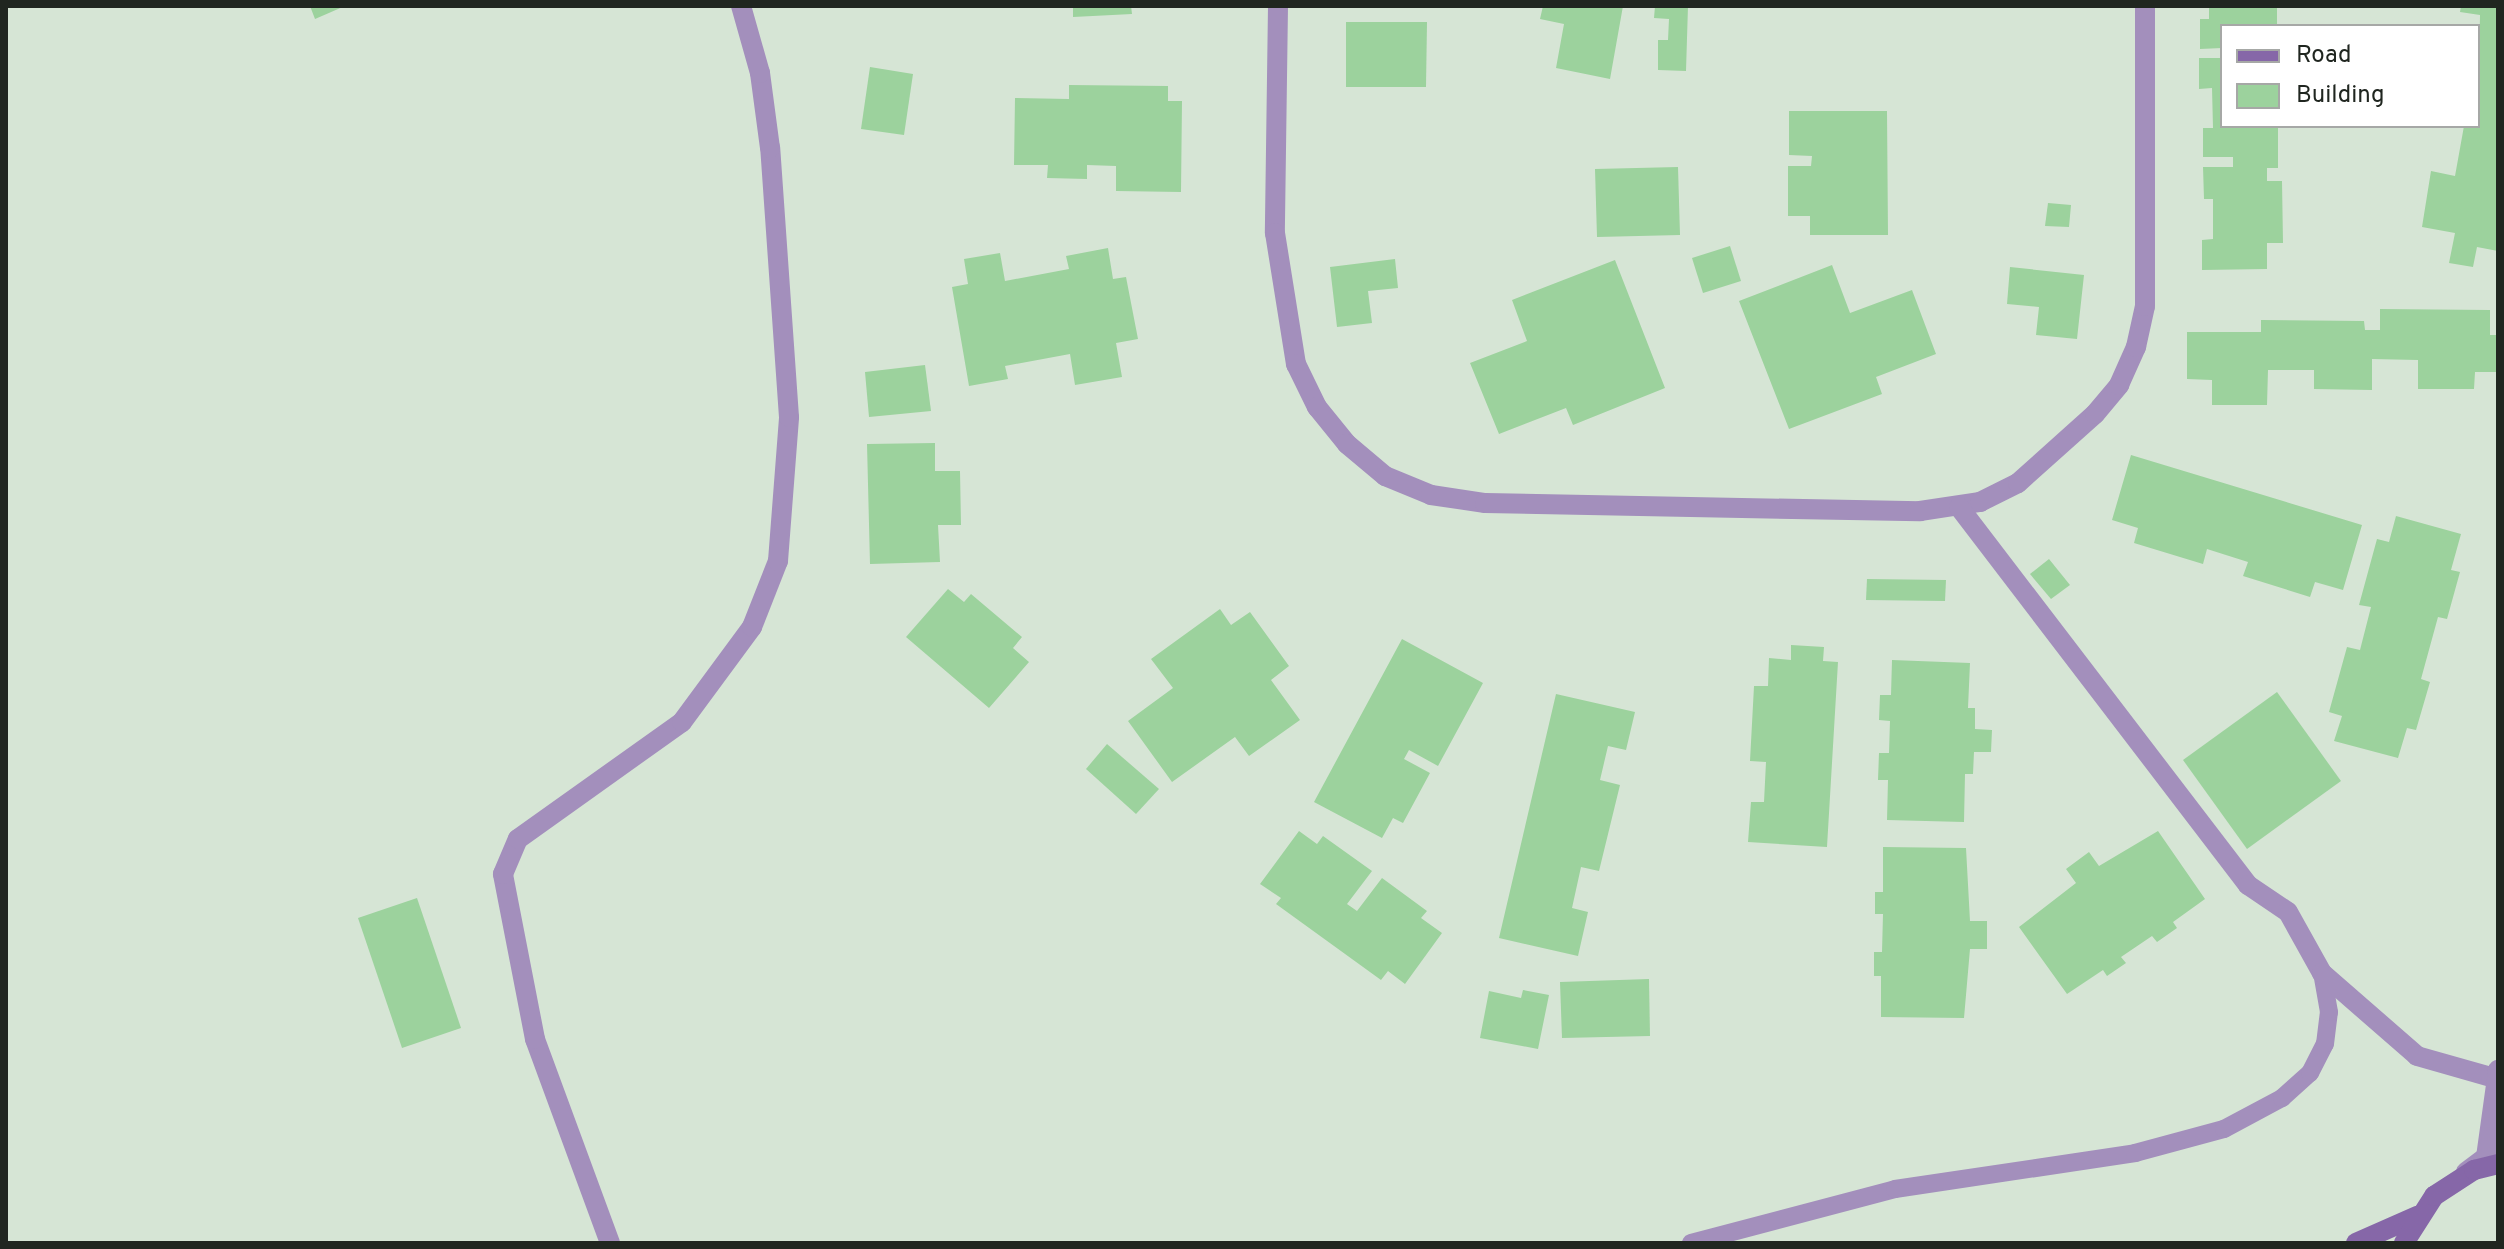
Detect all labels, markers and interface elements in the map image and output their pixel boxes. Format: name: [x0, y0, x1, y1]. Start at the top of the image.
legend: [2220, 24, 2480, 128]
text: Road: [2296, 41, 2352, 71]
text: Building: [2296, 81, 2385, 111]

